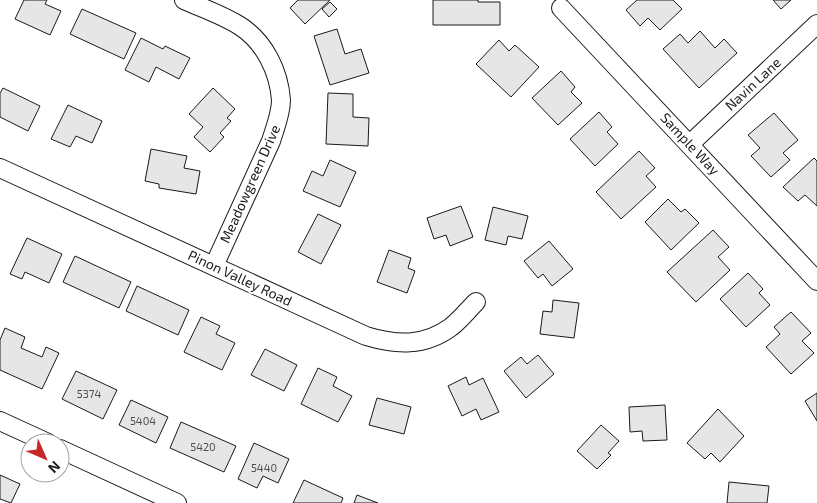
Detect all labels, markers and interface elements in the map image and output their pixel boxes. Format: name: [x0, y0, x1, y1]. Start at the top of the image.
street label: Navin Lane: [721, 53, 784, 114]
street label: Sample Way: [657, 109, 724, 179]
street label: Meadowgreen Drive: [216, 122, 283, 246]
street label: Pinon Valley Road: [185, 246, 295, 309]
house number: 5374: [77, 387, 101, 400]
house number: 5404: [130, 414, 156, 427]
north arrow: [20, 433, 70, 483]
house number: 5420: [190, 440, 216, 453]
text: N: [45, 458, 64, 477]
house number: 5440: [251, 461, 277, 474]

